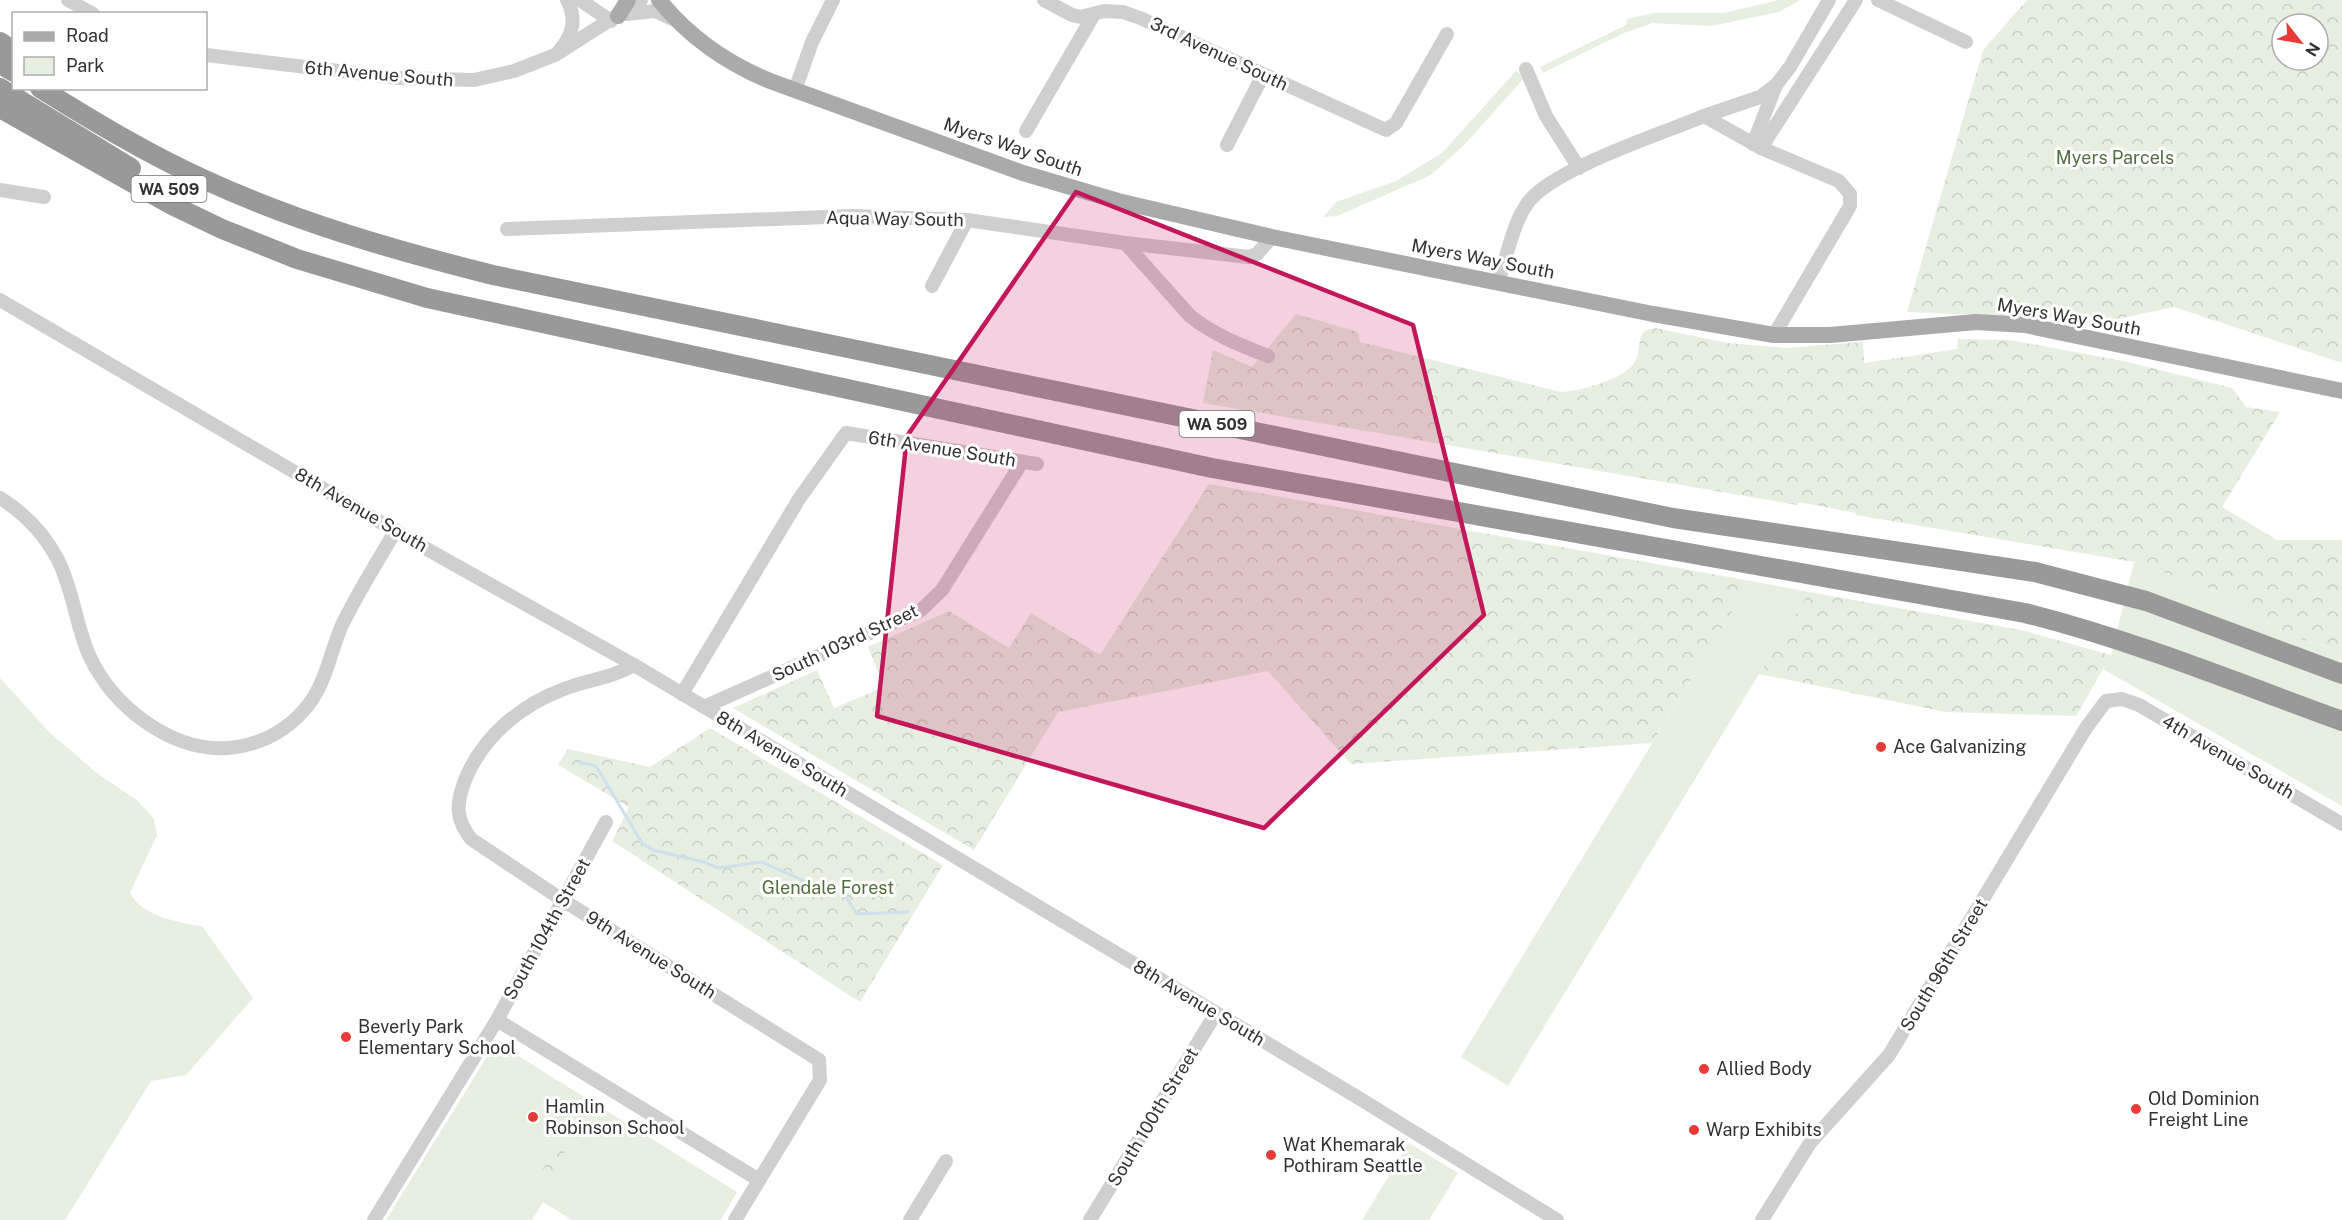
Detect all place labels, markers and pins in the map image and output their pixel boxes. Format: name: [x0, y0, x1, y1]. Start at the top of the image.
place label: Ace Galvanizing: [1893, 736, 2026, 757]
marker: Ace Galvanizing: [1874, 740, 1888, 754]
place label: Beverly Park Elementary School: [358, 1016, 516, 1058]
marker: Beverly Park Elementary School: [339, 1030, 353, 1044]
place label: Allied Body: [1716, 1058, 1812, 1079]
marker: Allied Body: [1697, 1062, 1711, 1076]
place label: Old Dominion Freight Line: [2148, 1088, 2259, 1130]
place label: Hamlin Robinson School: [545, 1096, 685, 1138]
marker: Old Dominion Freight Line: [2129, 1102, 2143, 1116]
marker: Hamlin Robinson School: [526, 1110, 540, 1124]
place label: Warp Exhibits: [1706, 1119, 1822, 1140]
marker: Warp Exhibits: [1687, 1123, 1701, 1137]
place label: Wat Khemarak Pothiram Seattle: [1283, 1134, 1423, 1176]
marker: Wat Khemarak Pothiram Seattle: [1264, 1148, 1278, 1162]

